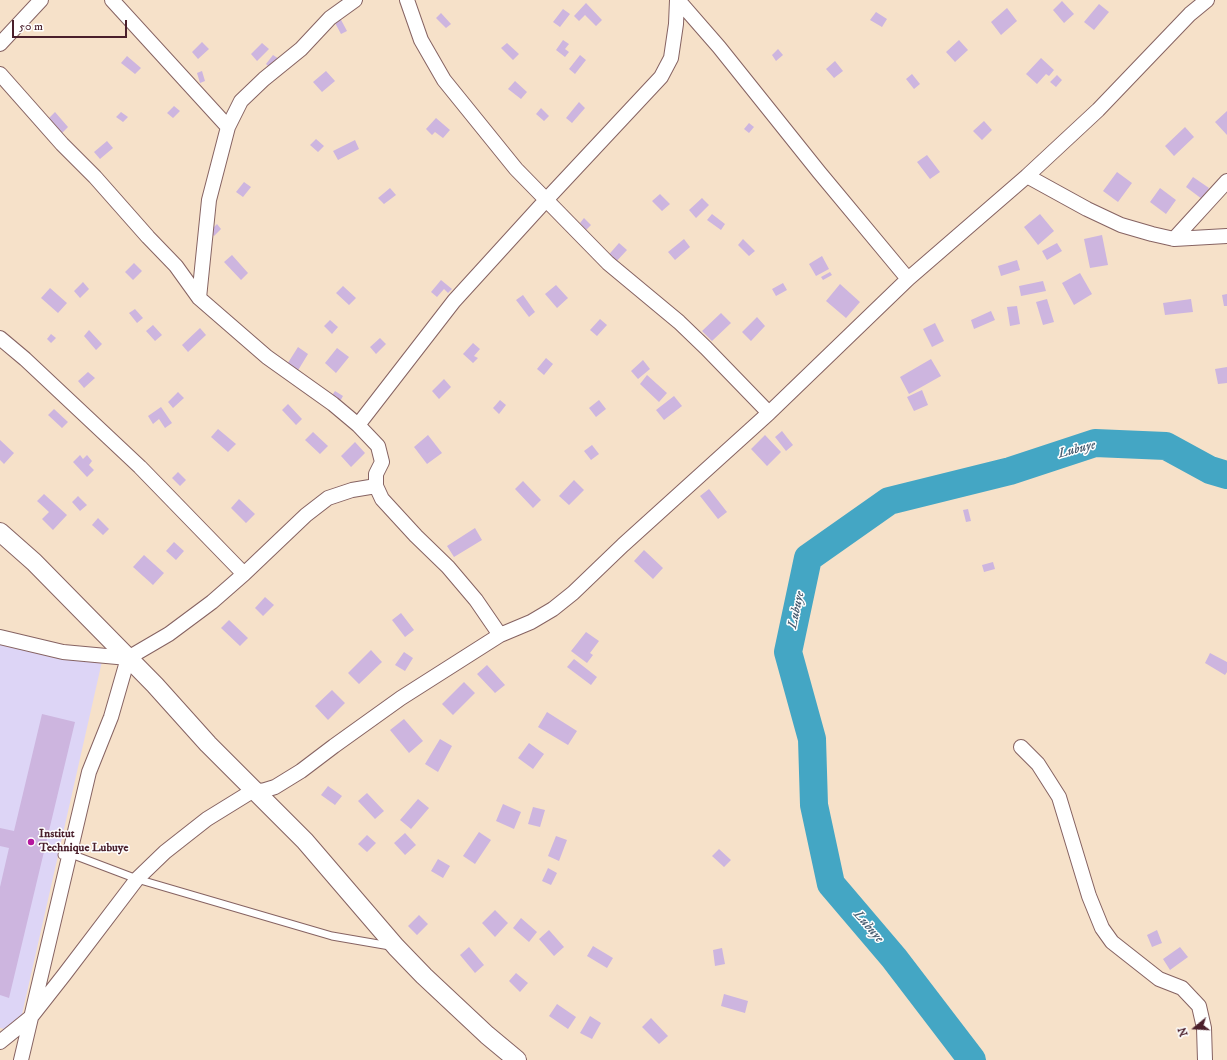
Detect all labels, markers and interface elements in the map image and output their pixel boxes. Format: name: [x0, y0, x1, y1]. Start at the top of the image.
scale bar: [14, 12, 129, 38]
text: 50 m: [19, 19, 43, 34]
water label: Lubuye: [1057, 438, 1097, 462]
water label: Lubuye: [785, 590, 809, 630]
place label: Institut Technique Lubuye: [39, 828, 128, 856]
marker: Institut Technique Lubuye: [26, 837, 36, 847]
water label: Lubuye: [850, 908, 886, 946]
north arrow: [1175, 1008, 1215, 1048]
text: N: [1176, 1025, 1192, 1038]

